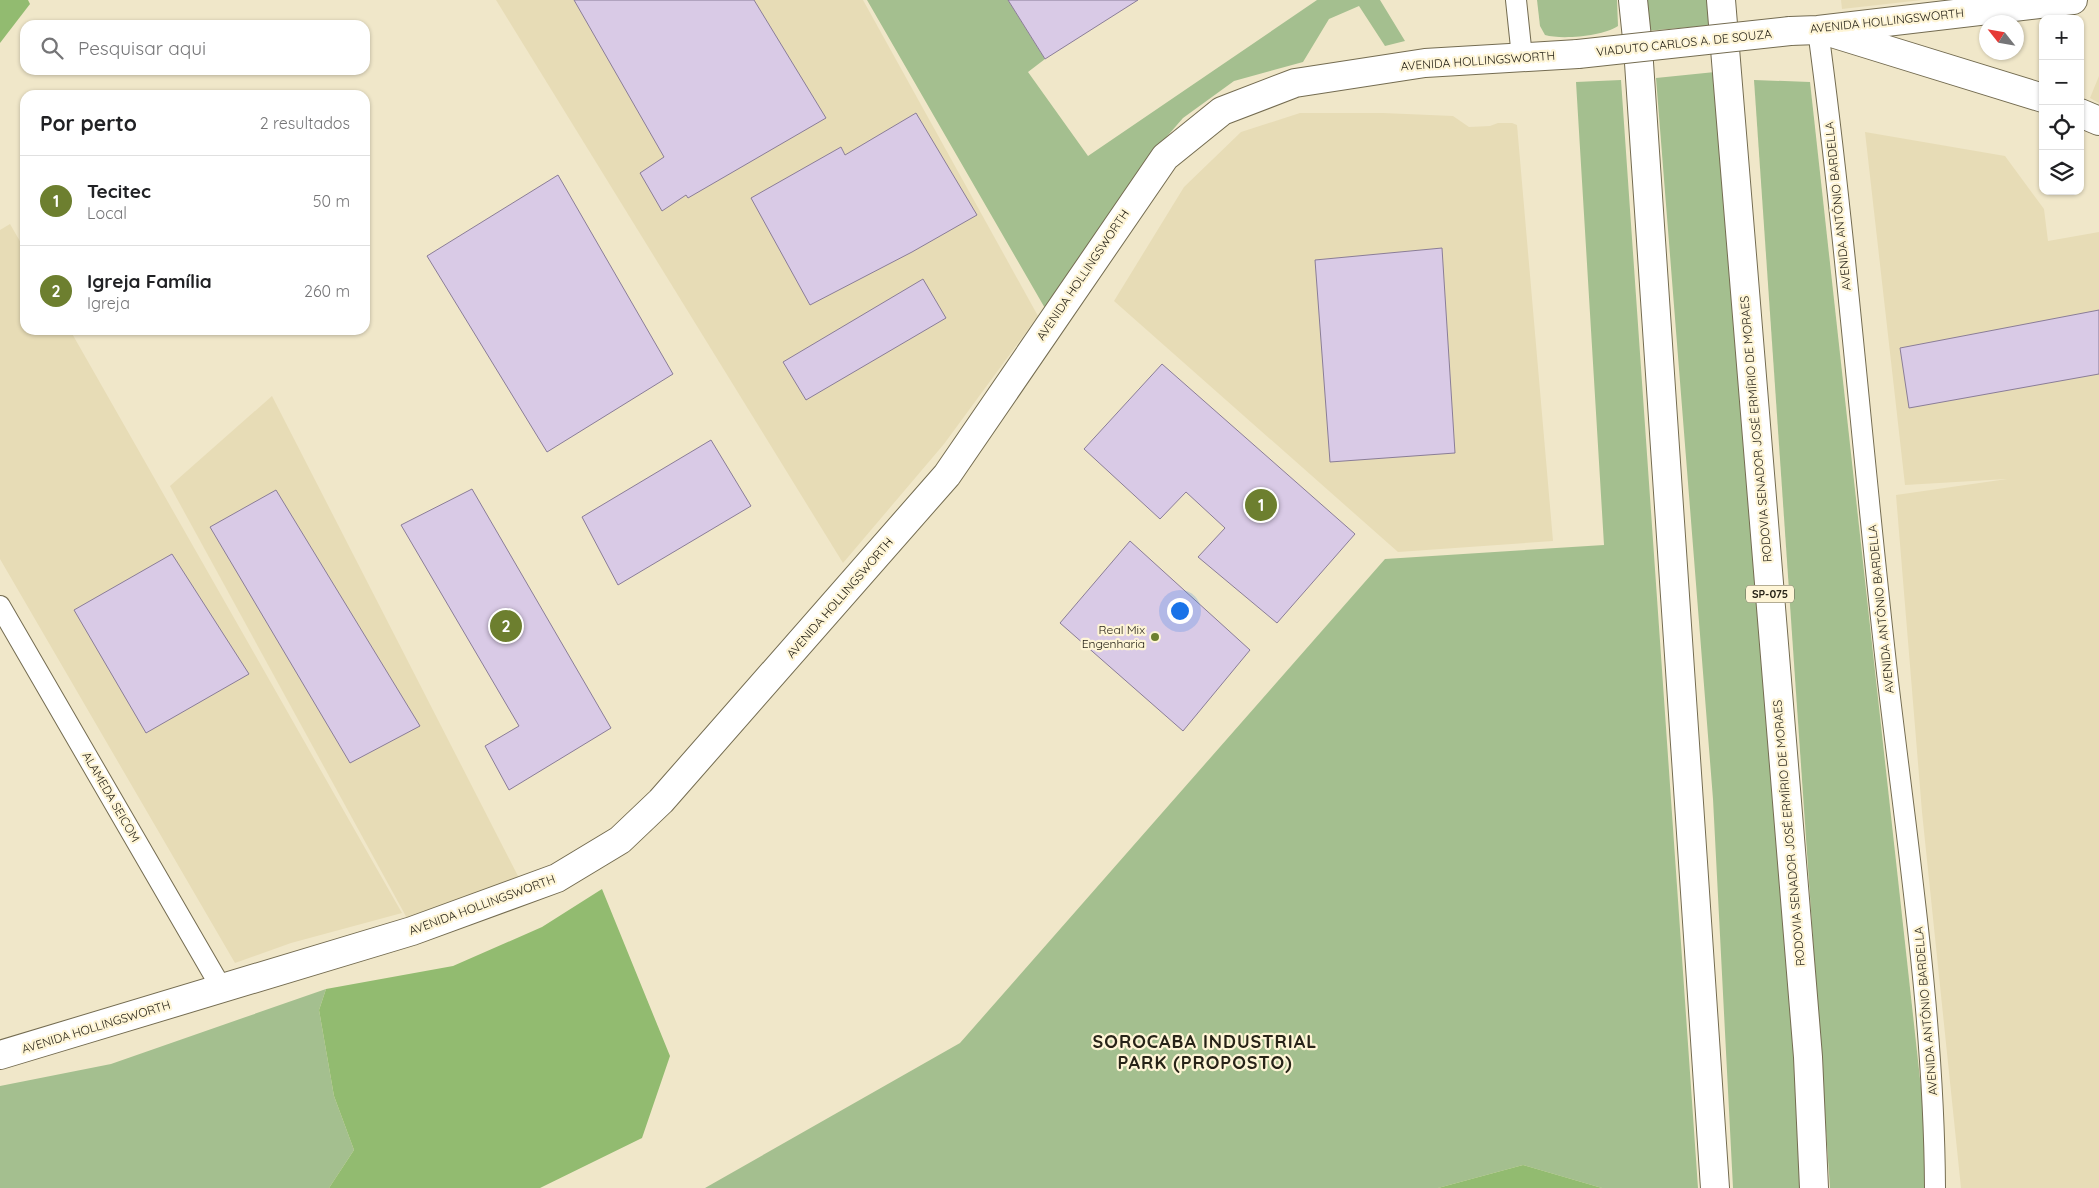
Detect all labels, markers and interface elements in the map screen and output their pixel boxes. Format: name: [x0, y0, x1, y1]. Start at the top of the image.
street label: AVENIDA HOLLINGSWORTH: [1809, 5, 1965, 36]
north arrow: [1979, 15, 2024, 60]
map controls: [2039, 15, 2084, 195]
button: +: [2039, 15, 2084, 60]
search box: [20, 20, 370, 75]
street label: VIADUTO CARLOS A. DE SOUZA: [1595, 26, 1773, 59]
icon: search: [38, 34, 66, 62]
text: Pesquisar aqui: [78, 36, 206, 60]
street label: AVENIDA HOLLINGSWORTH: [1400, 48, 1556, 73]
button: −: [2039, 60, 2084, 105]
button: locate: [2039, 105, 2084, 150]
text: Por perto: [40, 110, 137, 136]
text: 2 resultados: [260, 113, 350, 133]
street label: AVENIDA ANTÔNIO BARDELLA: [1821, 121, 1854, 291]
button: layers: [2039, 150, 2084, 195]
text: Tecitec: [87, 179, 151, 203]
text: 1: [53, 191, 59, 211]
text: 50 m: [313, 191, 350, 211]
text: Local: [87, 203, 127, 223]
street label: AVENIDA HOLLINGSWORTH: [1033, 206, 1132, 343]
text: Igreja Família: [87, 269, 212, 293]
text: 2: [51, 281, 61, 301]
text: 260 m: [304, 281, 350, 301]
text: Igreja: [87, 293, 130, 313]
street label: RODOVIA SENADOR JOSÉ ERMÍRIO DE MORAES: [1736, 295, 1775, 563]
pin: 1: [1245, 486, 1277, 524]
street label: AVENIDA ANTÔNIO BARDELLA: [1864, 524, 1897, 694]
street label: AVENIDA HOLLINGSWORTH: [783, 534, 896, 661]
road number: SP-075: [1746, 586, 1794, 602]
your location: [1167, 598, 1193, 624]
pin: 2: [490, 607, 522, 645]
place label: Real Mix Engenharia: [1082, 622, 1145, 651]
marker: Real Mix Engenharia: [1149, 631, 1161, 643]
street label: RODOVIA SENADOR JOSÉ ERMÍRIO DE MORAES: [1769, 699, 1808, 967]
street label: ALAMEDA SEICOM: [79, 749, 143, 845]
street label: AVENIDA HOLLINGSWORTH: [407, 871, 557, 938]
street label: AVENIDA ANTÔNIO BARDELLA: [1911, 926, 1940, 1096]
street label: AVENIDA HOLLINGSWORTH: [20, 997, 172, 1056]
district label: SOROCABA INDUSTRIAL PARK (PROPOSTO): [1093, 1030, 1317, 1074]

